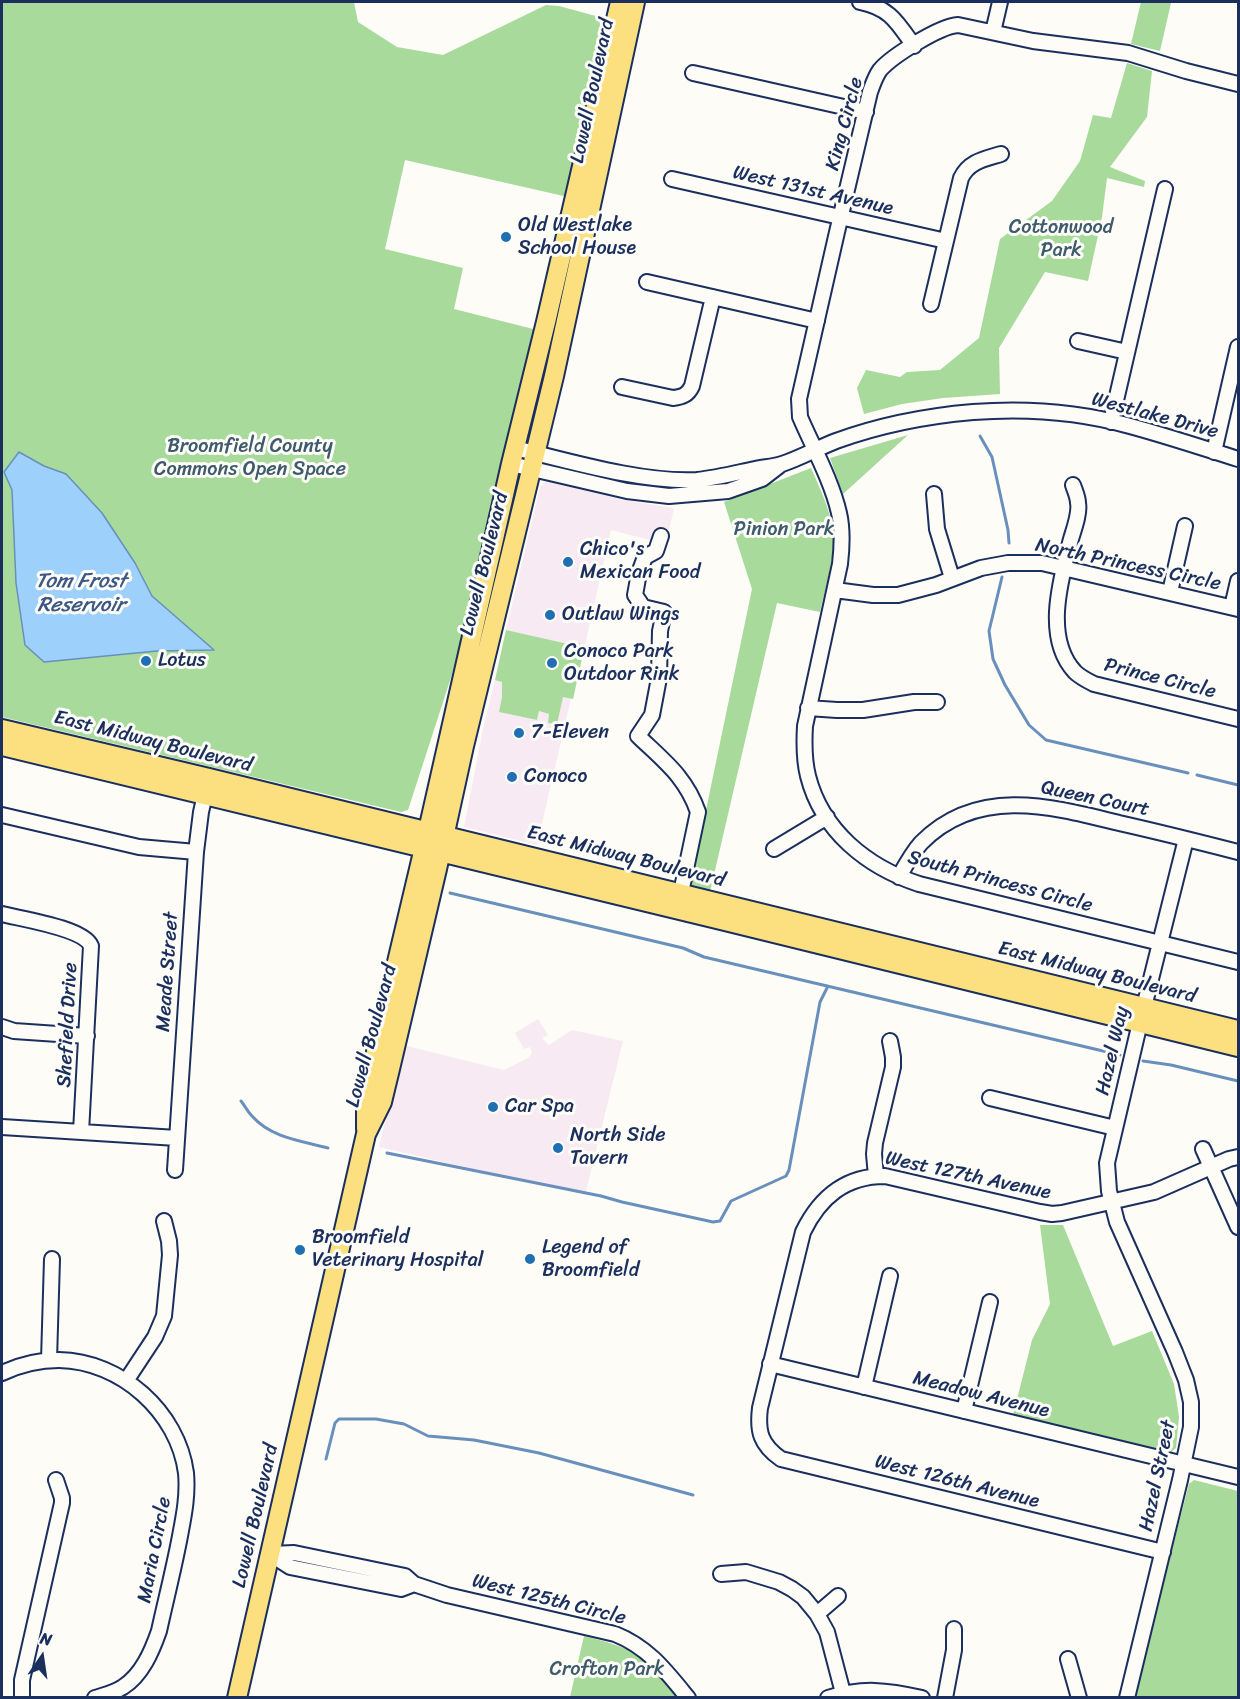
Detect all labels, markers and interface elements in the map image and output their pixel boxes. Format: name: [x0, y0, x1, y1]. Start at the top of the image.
street label: Lowell Boulevard: [566, 17, 620, 165]
street label: King Circle: [821, 75, 869, 173]
street label: West 131st Avenue: [730, 161, 896, 221]
place label: Old Westlake School House: [518, 214, 636, 261]
park label: Cottonwood Park: [1009, 216, 1113, 263]
marker: Old Westlake School House: [499, 230, 513, 244]
street label: Westlake Drive: [1089, 388, 1221, 444]
park label: Broomfield County Commons Open Space: [154, 435, 346, 482]
street label: Lowell Boulevard: [456, 490, 514, 638]
park label: Pinion Park: [734, 518, 834, 542]
street label: North Princess Circle: [1033, 534, 1223, 596]
place label: Chico's Mexican Food: [580, 538, 700, 585]
marker: Chico's Mexican Food: [561, 555, 575, 569]
water label: Tom Frost Reservoir: [36, 569, 126, 619]
place label: Outlaw Wings: [562, 603, 679, 627]
marker: Outlaw Wings: [543, 608, 557, 622]
place label: Conoco Park Outdoor Rink: [564, 640, 679, 687]
place label: Lotus: [158, 649, 206, 673]
marker: Lotus: [139, 654, 153, 668]
street label: Prince Circle: [1102, 654, 1218, 704]
marker: Conoco Park Outdoor Rink: [545, 656, 559, 670]
street label: East Midway Boulevard: [52, 706, 254, 778]
place label: 7-Eleven: [531, 721, 609, 745]
marker: 7-Eleven: [512, 726, 526, 740]
place label: Conoco: [524, 765, 587, 789]
marker: Conoco: [505, 770, 519, 784]
street label: Queen Court: [1039, 776, 1151, 822]
street label: East Midway Boulevard: [525, 821, 727, 893]
street label: South Princess Circle: [905, 846, 1095, 918]
street label: Meade Street: [152, 911, 184, 1033]
street label: East Midway Boulevard: [996, 937, 1198, 1009]
street label: Shefield Drive: [53, 962, 83, 1088]
street label: Lowell Boulevard: [341, 962, 403, 1110]
street label: Hazel Way: [1091, 1004, 1135, 1098]
place label: Car Spa: [505, 1095, 574, 1119]
marker: Car Spa: [486, 1100, 500, 1114]
place label: North Side Tavern: [570, 1124, 666, 1171]
marker: North Side Tavern: [551, 1141, 565, 1155]
street label: West 127th Avenue: [883, 1147, 1053, 1205]
place label: Broomfield Veterinary Hospital: [312, 1226, 483, 1273]
place label: Legend of Broomfield: [542, 1236, 639, 1283]
marker: Broomfield Veterinary Hospital: [293, 1243, 307, 1257]
marker: Legend of Broomfield: [523, 1252, 537, 1266]
street label: Meadow Avenue: [910, 1366, 1052, 1424]
street label: Hazel Street: [1135, 1418, 1181, 1534]
street label: Lowell Boulevard: [228, 1442, 284, 1590]
street label: West 126th Avenue: [872, 1450, 1042, 1514]
street label: Maria Circle: [133, 1495, 177, 1605]
street label: West 125th Circle: [470, 1569, 628, 1631]
text: N: [37, 1624, 55, 1654]
north arrow: [12, 1627, 72, 1687]
park label: Crofton Park: [550, 1658, 664, 1682]

